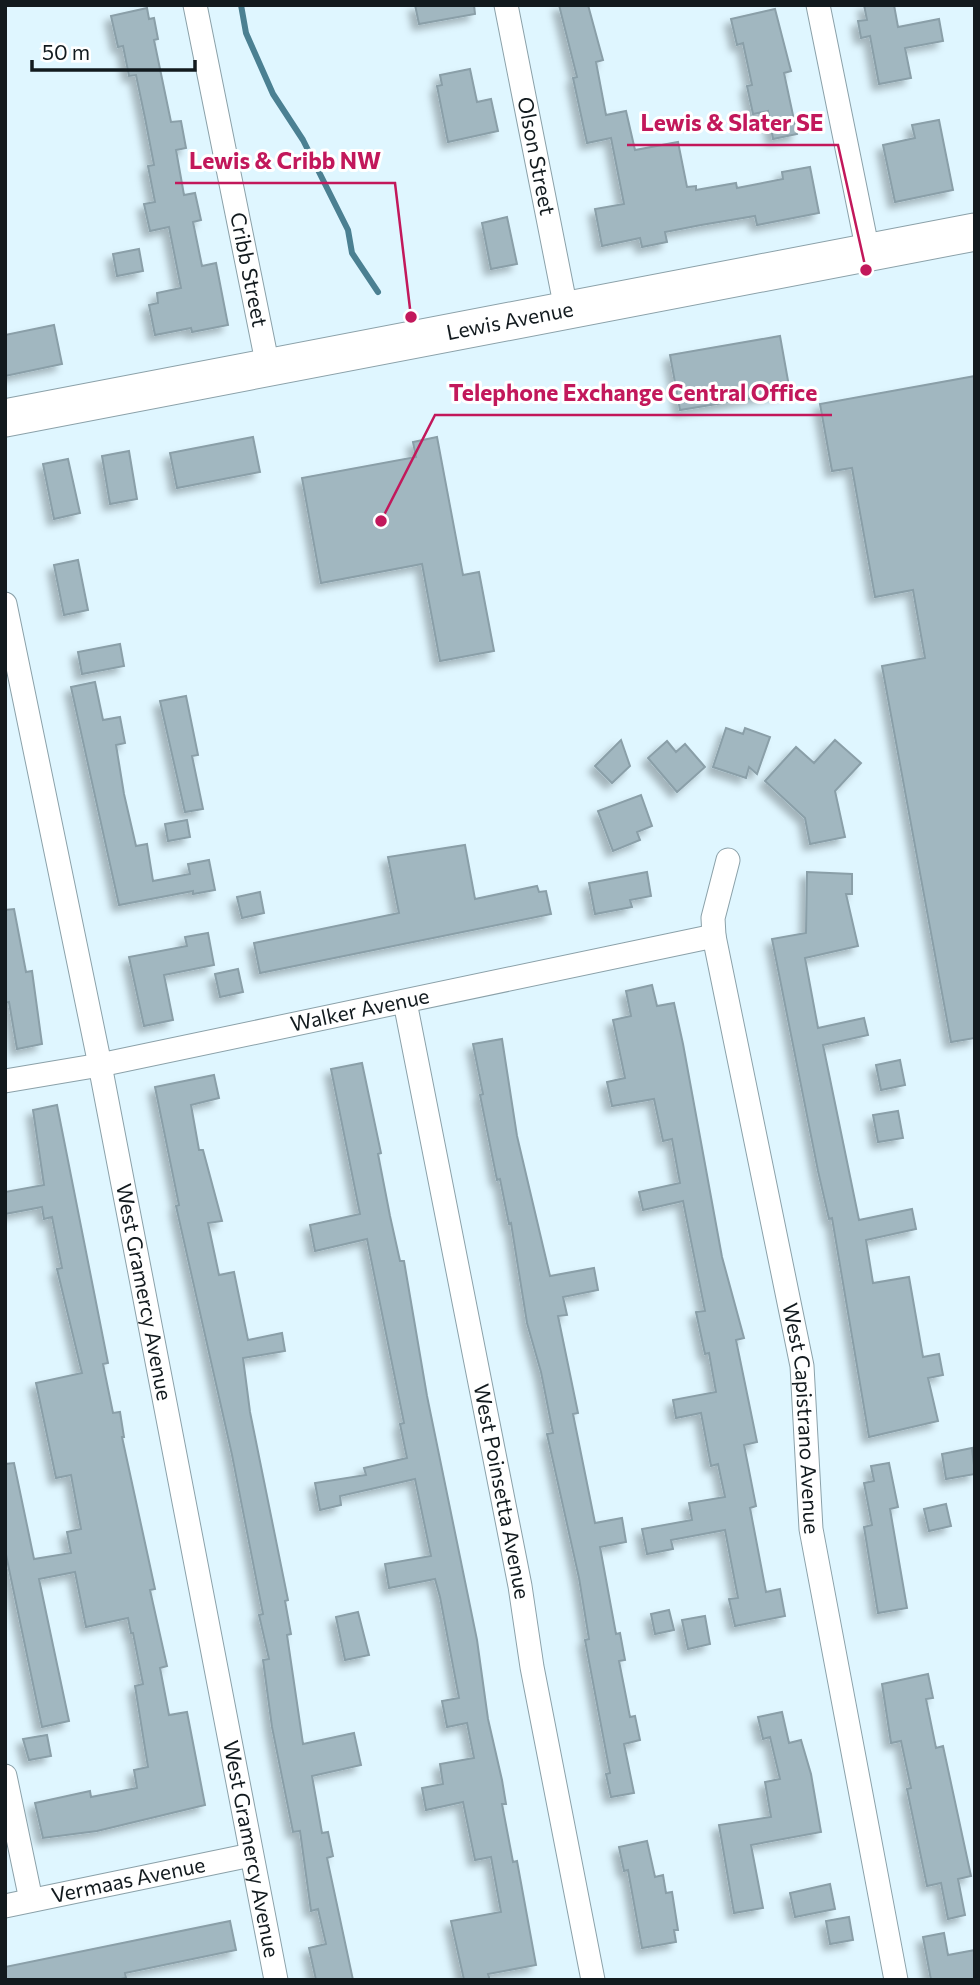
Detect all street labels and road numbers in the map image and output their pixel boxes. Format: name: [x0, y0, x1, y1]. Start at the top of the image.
street label: Olson Street: [513, 94, 561, 217]
street label: Cribb Street: [226, 210, 274, 329]
street label: Lewis Avenue: [444, 295, 575, 344]
street label: Walker Avenue: [288, 982, 431, 1036]
street label: West Gramercy Avenue: [112, 1181, 178, 1403]
street label: West Capistrano Avenue: [778, 1300, 825, 1535]
street label: West Poinsetta Avenue: [469, 1382, 536, 1601]
street label: West Gramercy Avenue: [219, 1738, 285, 1959]
street label: Vermaas Avenue: [49, 1851, 207, 1907]

